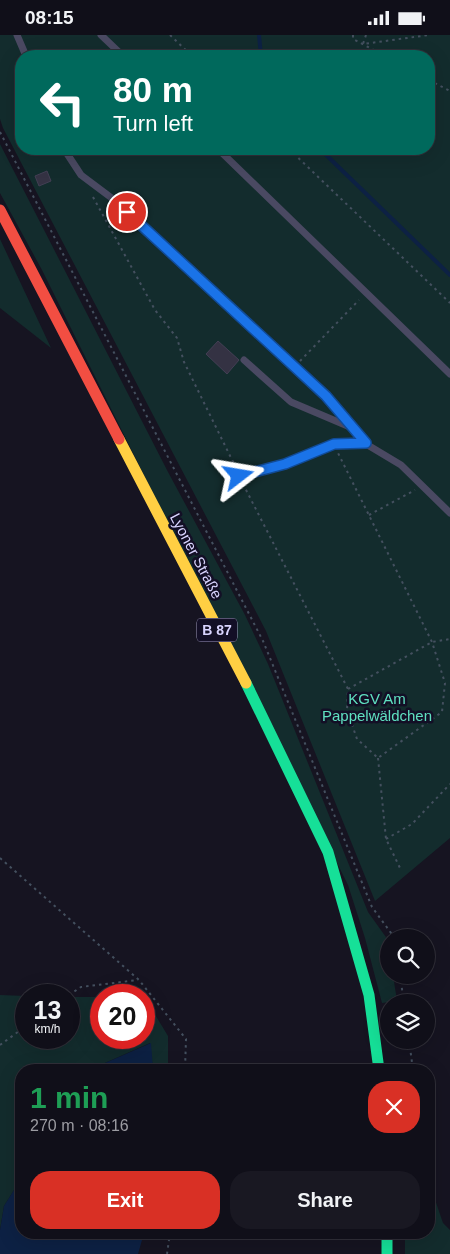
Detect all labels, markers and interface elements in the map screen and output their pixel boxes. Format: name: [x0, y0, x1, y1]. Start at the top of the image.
text: 08:15: [25, 7, 74, 28]
icon: left: [30, 70, 95, 135]
text: 80 m: [113, 70, 193, 109]
text: Turn left: [113, 111, 193, 136]
pin: [106, 191, 148, 233]
icon: arrive: [113, 198, 141, 226]
position arrow: [212, 449, 264, 501]
street label: Lyoner Straße: [167, 510, 226, 601]
road number: B 87: [197, 619, 237, 641]
park label: KGV Am Pappelwäldchen: [322, 690, 432, 724]
map controls: [380, 929, 435, 1049]
button: search: [380, 929, 435, 984]
speed limit sign: 20: [90, 984, 155, 1049]
button: layers: [380, 994, 435, 1049]
text: 13: [34, 996, 61, 1024]
text: km/h: [34, 1022, 61, 1036]
text: 1 min: [30, 1081, 108, 1114]
button: close: [368, 1081, 420, 1133]
text: 270 m · 08:16: [30, 1117, 129, 1134]
button: Exit: [30, 1171, 220, 1229]
button: Share: [230, 1171, 420, 1229]

